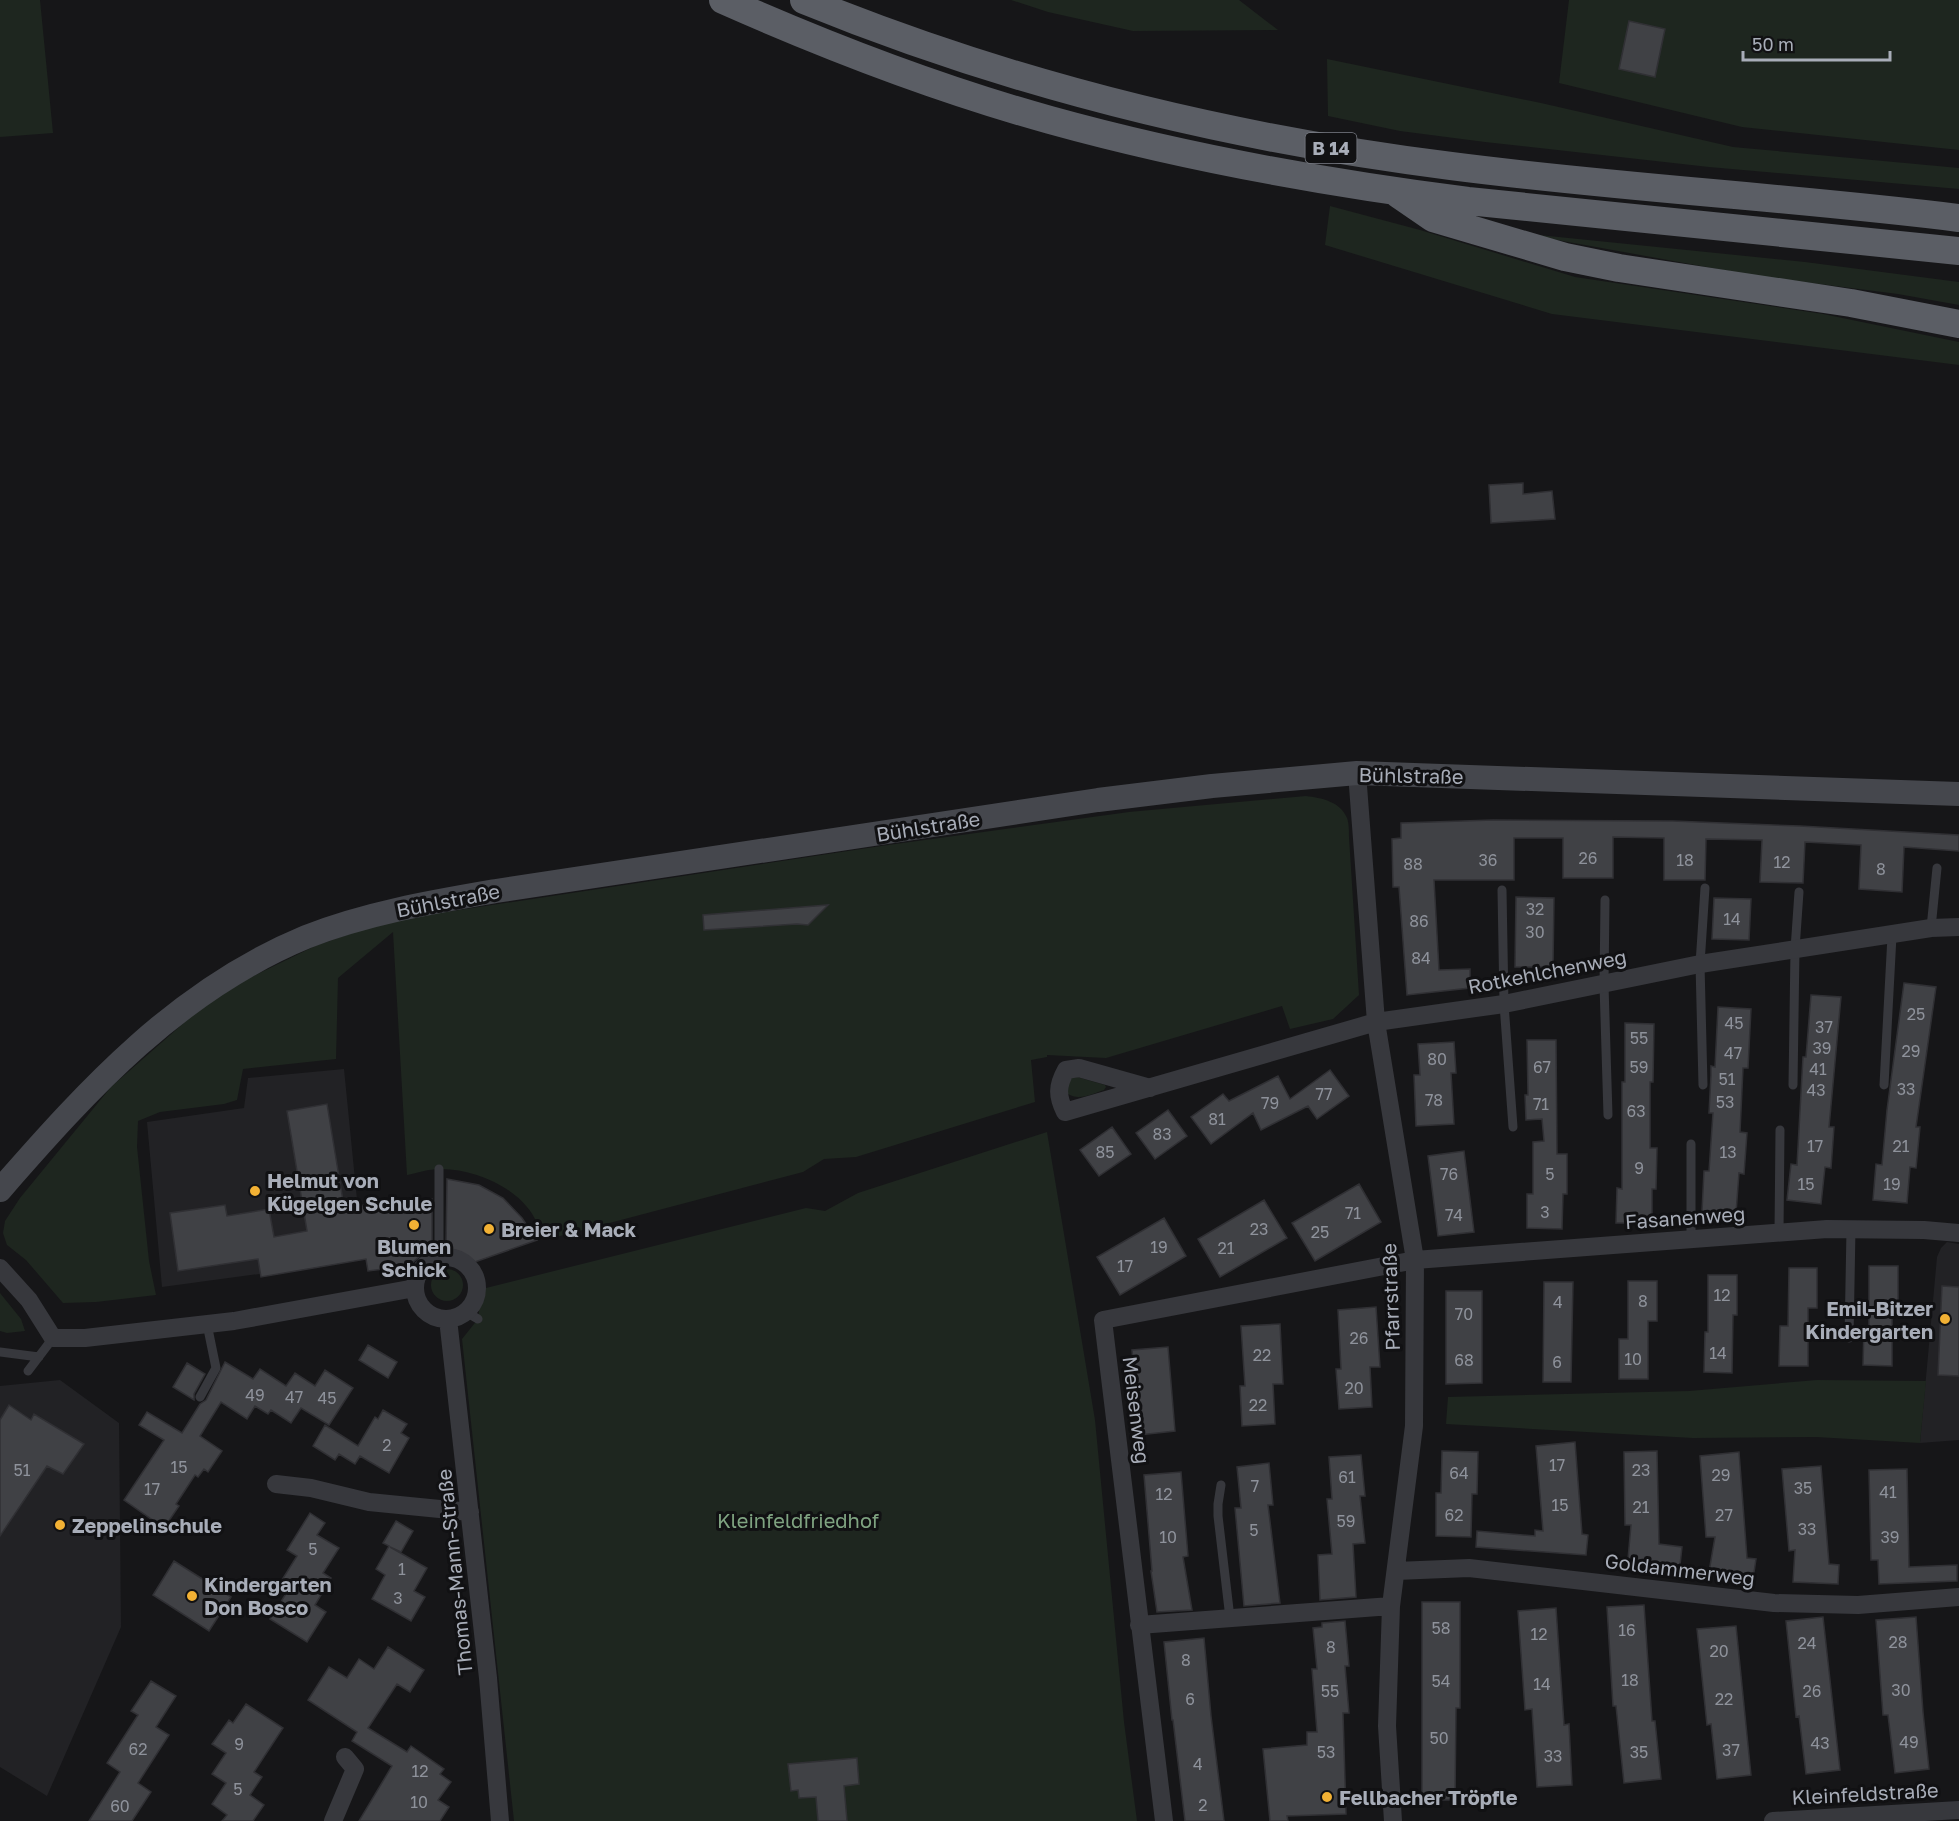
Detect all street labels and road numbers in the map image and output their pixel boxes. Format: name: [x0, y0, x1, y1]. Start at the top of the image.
road number: B 14: [1306, 133, 1356, 163]
street label: Bühlstraße: [1358, 762, 1464, 788]
street label: Bühlstraße: [874, 806, 982, 846]
street label: Bühlstraße: [394, 878, 502, 922]
street label: Rotkehlchenweg: [1466, 944, 1628, 998]
street label: Fasanenweg: [1624, 1201, 1746, 1233]
street label: Pfarrstraße: [1376, 1243, 1404, 1351]
street label: Meisenweg: [1118, 1355, 1156, 1465]
street label: Thomas-Mann-Straße: [431, 1468, 477, 1676]
street label: Goldammerweg: [1604, 1548, 1756, 1590]
street label: Kleinfeldstraße: [1791, 1777, 1939, 1809]

